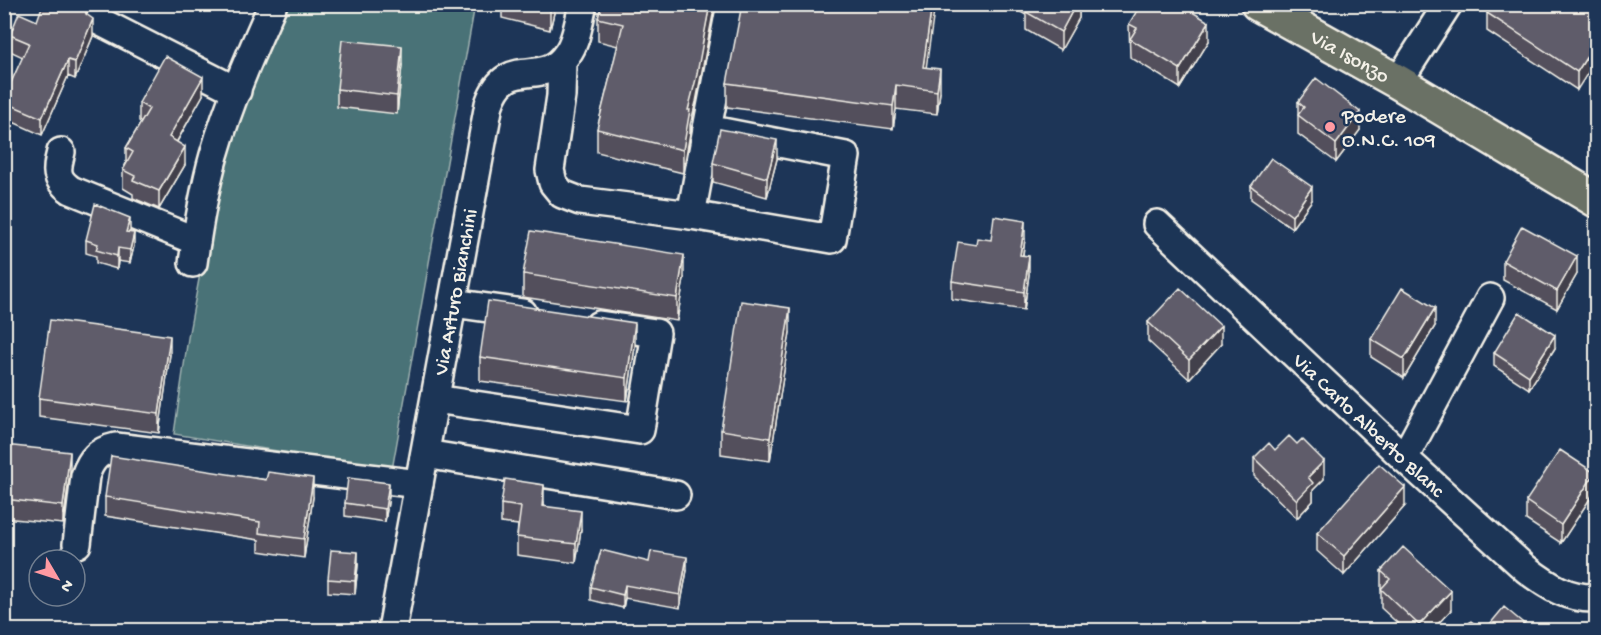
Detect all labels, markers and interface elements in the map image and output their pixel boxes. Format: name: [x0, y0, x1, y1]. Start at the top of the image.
street label: Via Isonzo: [1304, 26, 1393, 91]
place label: Podere O.N.C. 109: [1341, 106, 1436, 155]
marker: Podere O.N.C. 109: [1323, 120, 1337, 134]
street label: Via Arturo Bianchini: [430, 207, 485, 379]
street label: Via Carlo Alberto Blanc: [1285, 349, 1449, 505]
north arrow: [27, 548, 87, 608]
text: N: [55, 575, 77, 596]

